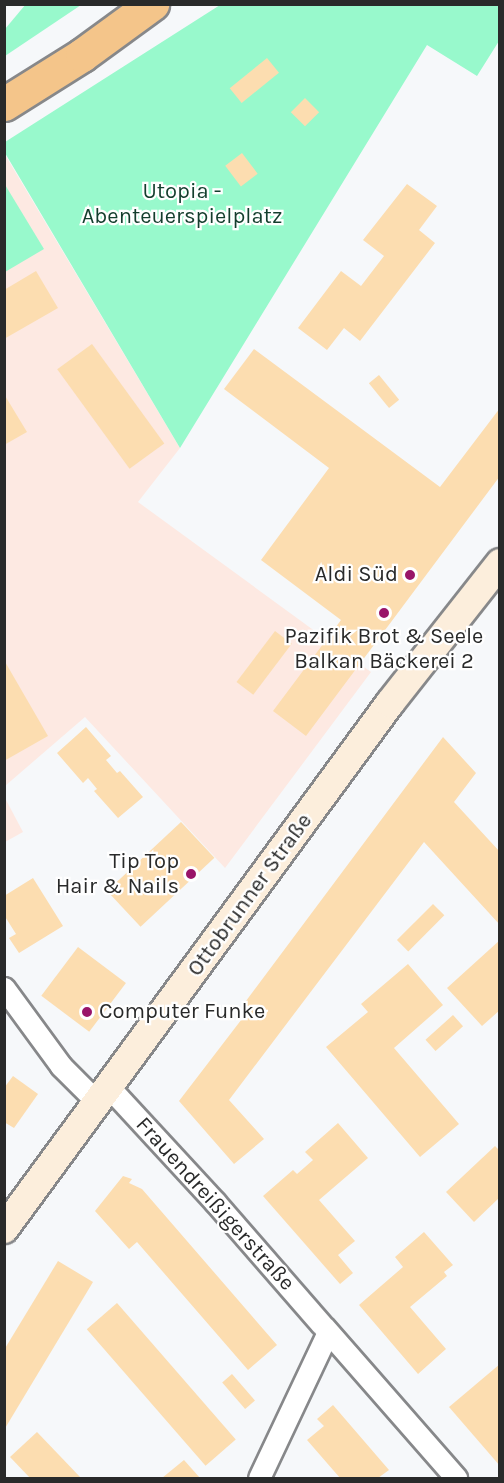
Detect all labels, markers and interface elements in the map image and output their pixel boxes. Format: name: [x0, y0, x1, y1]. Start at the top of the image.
park label: Utopia - Abenteuerspielplatz: [82, 178, 282, 230]
place label: Aldi Süd: [315, 562, 398, 588]
marker: Aldi Süd: [403, 568, 417, 582]
marker: Pazifik Brot & Seele Balkan Bäckerei 2: [377, 606, 391, 620]
place label: Pazifik Brot & Seele Balkan Bäckerei 2: [285, 623, 483, 674]
street label: Ottobrunner Straße: [182, 809, 318, 981]
place label: Tip Top Hair & Nails: [56, 848, 179, 900]
marker: Tip Top Hair & Nails: [184, 867, 198, 881]
place label: Computer Funke: [99, 999, 265, 1025]
marker: Computer Funke: [80, 1005, 94, 1019]
street label: Frauendreißigerstraße: [130, 1112, 300, 1296]

